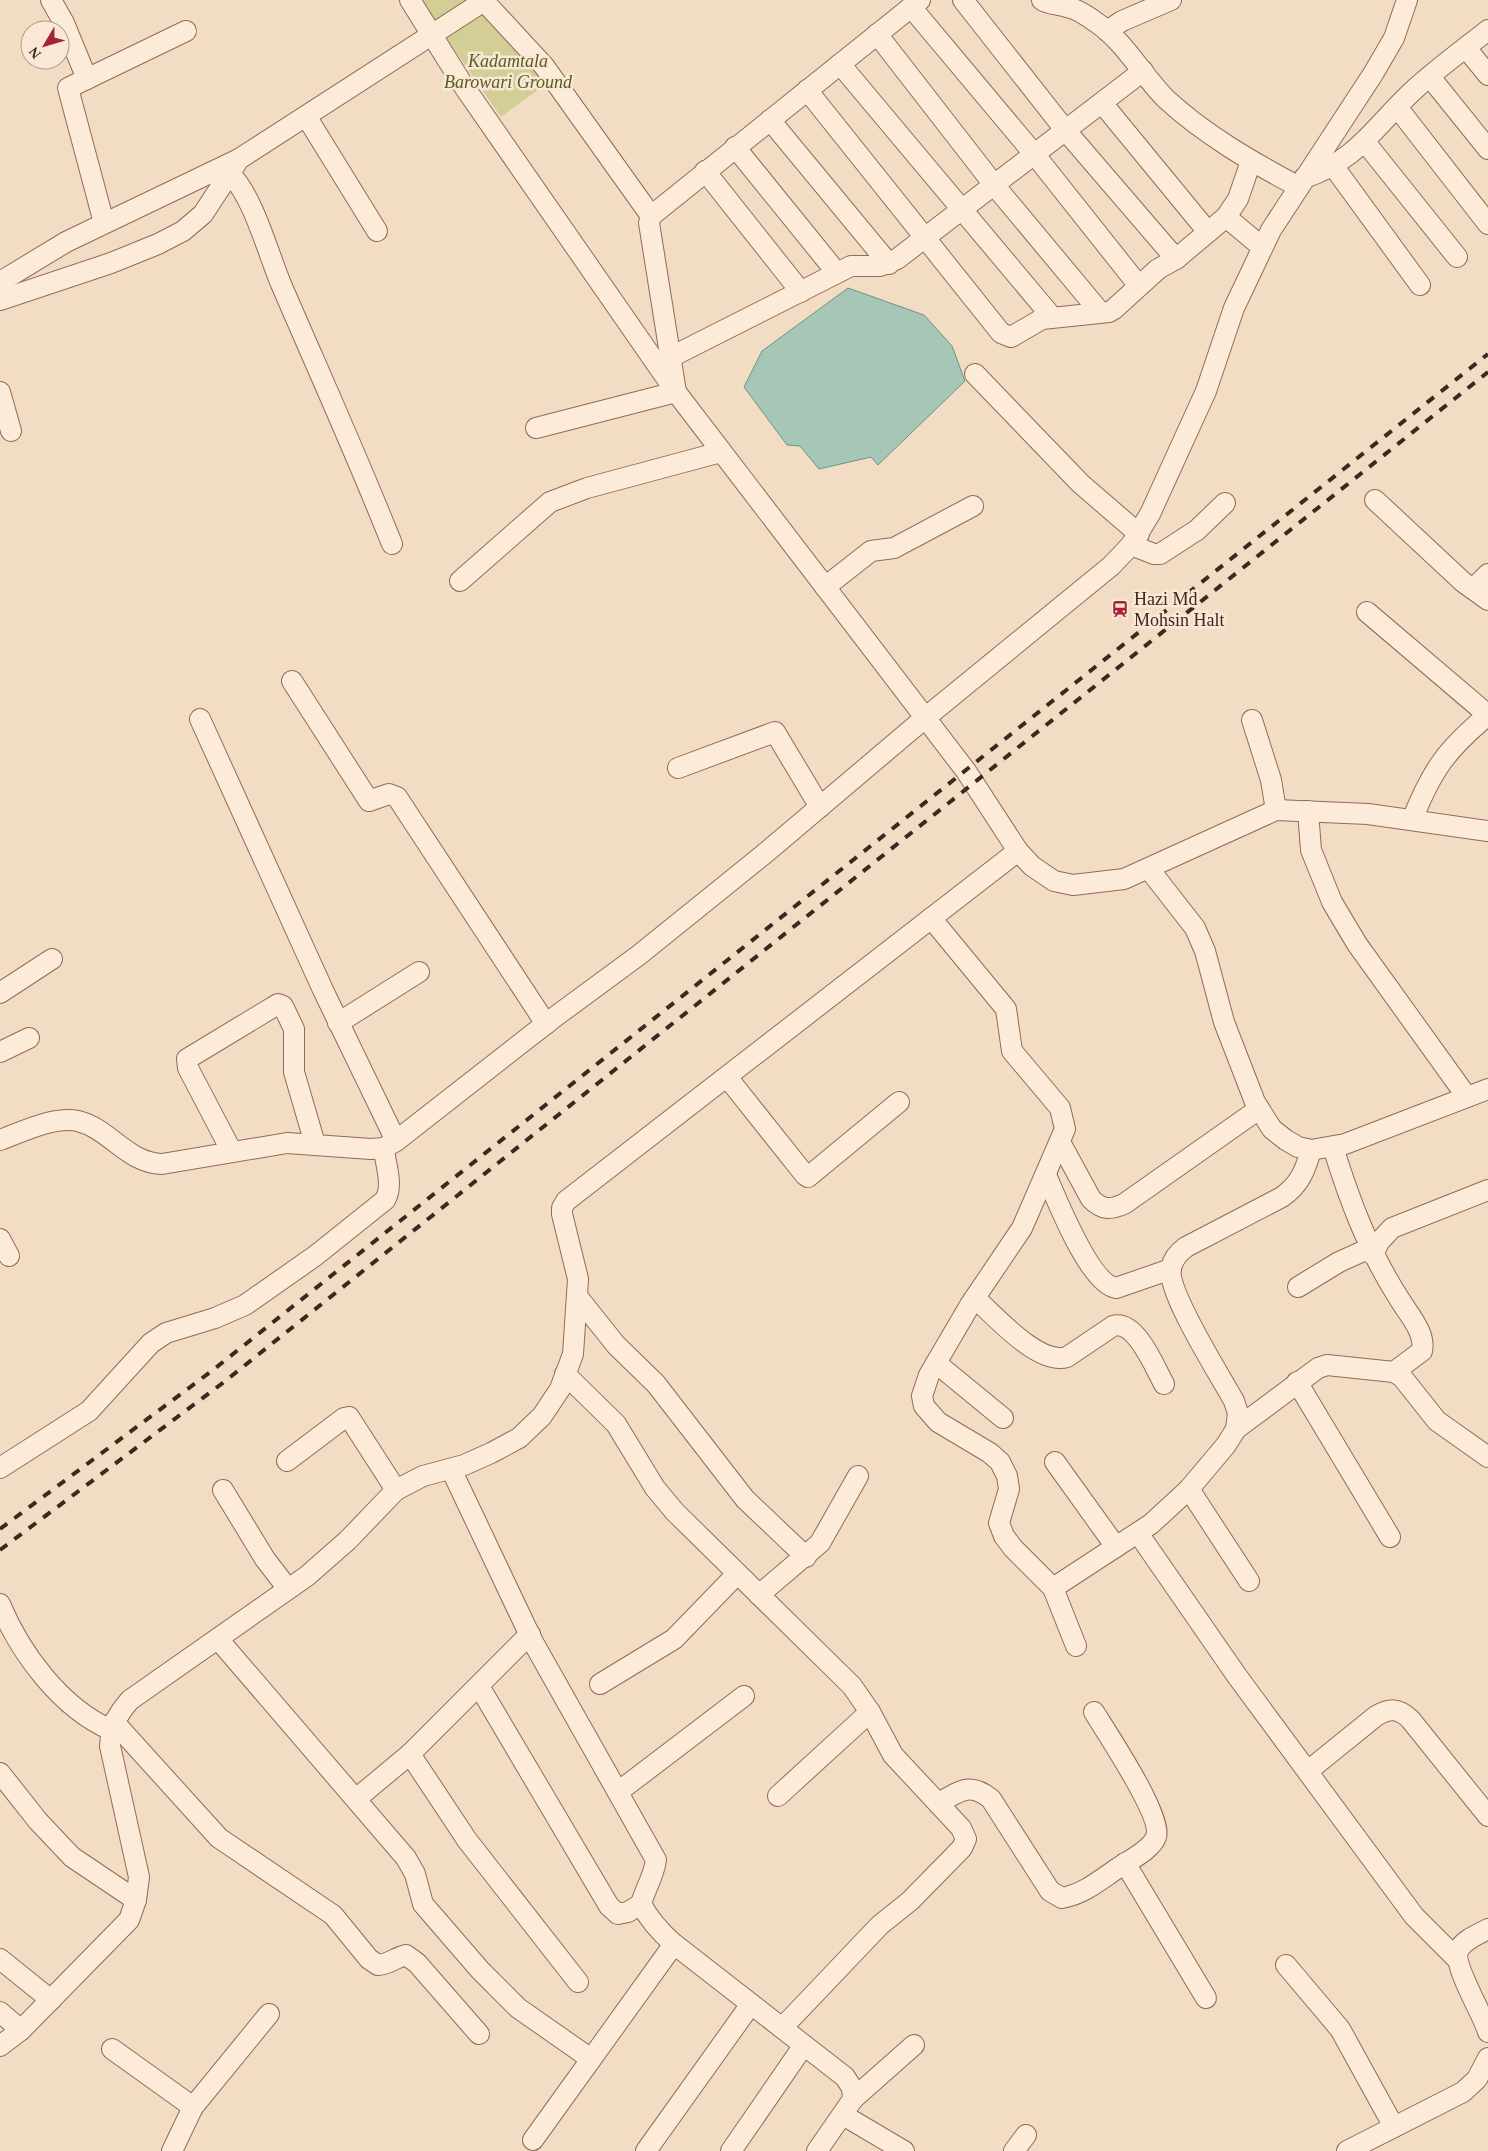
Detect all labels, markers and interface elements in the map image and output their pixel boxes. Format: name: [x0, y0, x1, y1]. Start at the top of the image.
north arrow: [20, 20, 70, 70]
text: N: [26, 44, 44, 61]
park label: Kadamtala Barowari Ground: [444, 51, 573, 92]
place label: Hazi Md Mohsin Halt: [1134, 589, 1225, 630]
station icon: Hazi Md Mohsin Halt: [1110, 599, 1130, 619]

